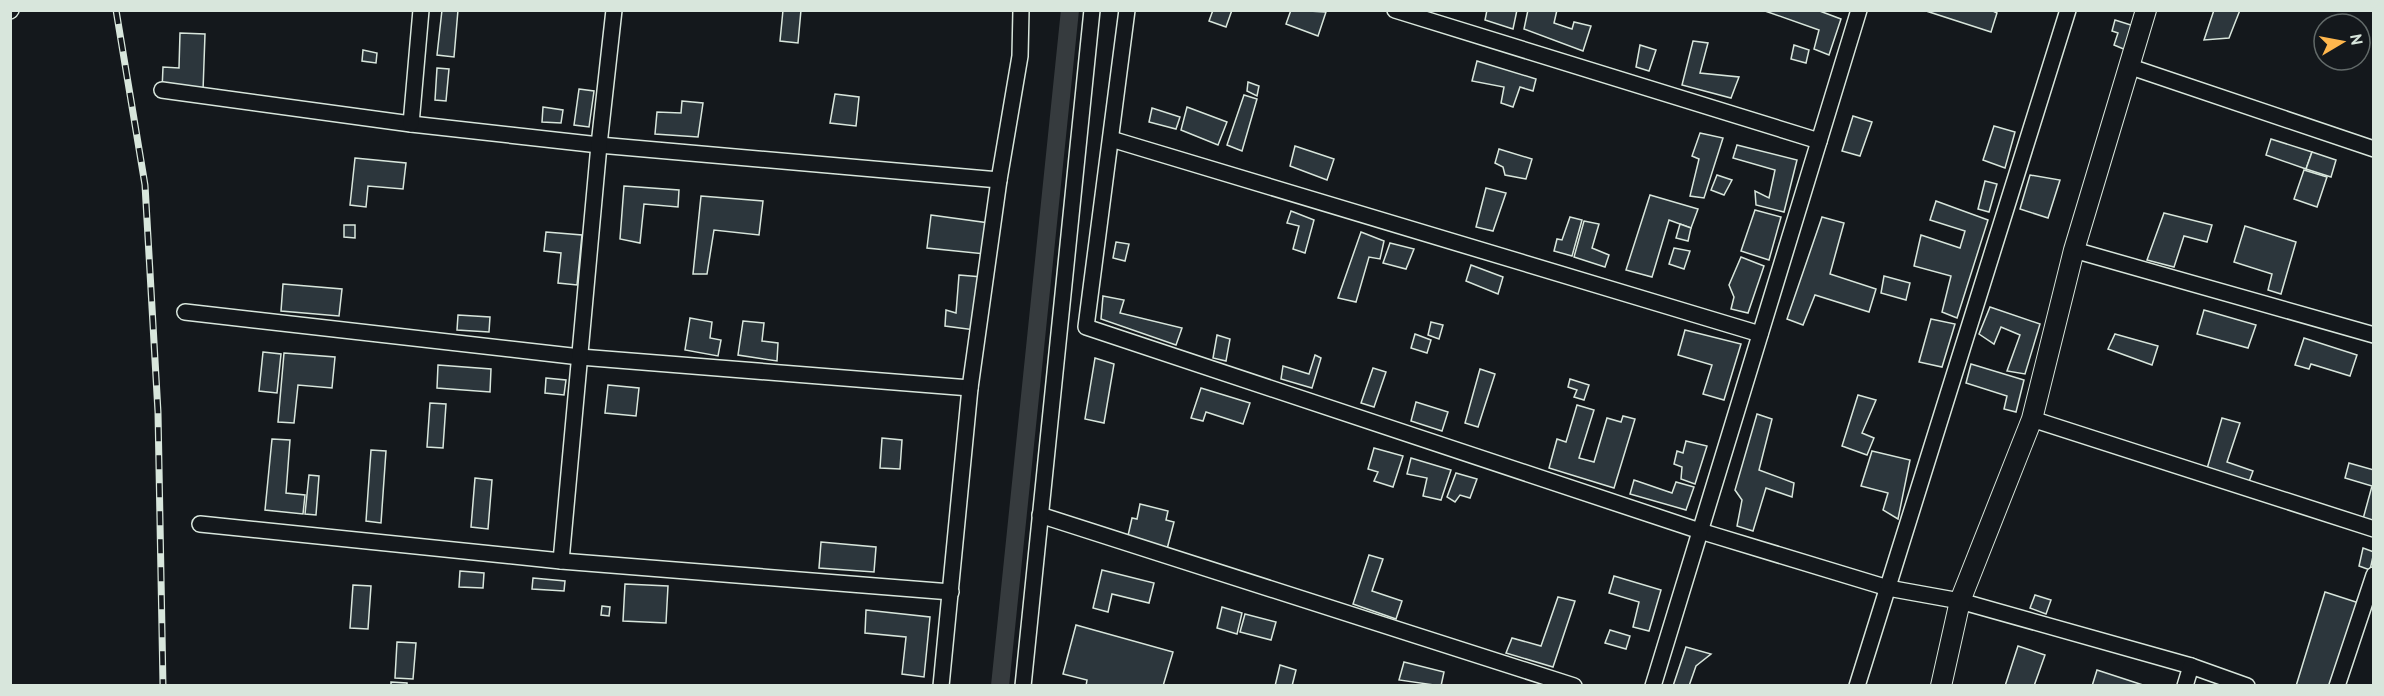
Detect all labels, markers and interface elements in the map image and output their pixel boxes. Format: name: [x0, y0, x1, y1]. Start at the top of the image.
north arrow: [2312, 12, 2372, 72]
text: N: [2346, 32, 2368, 46]

